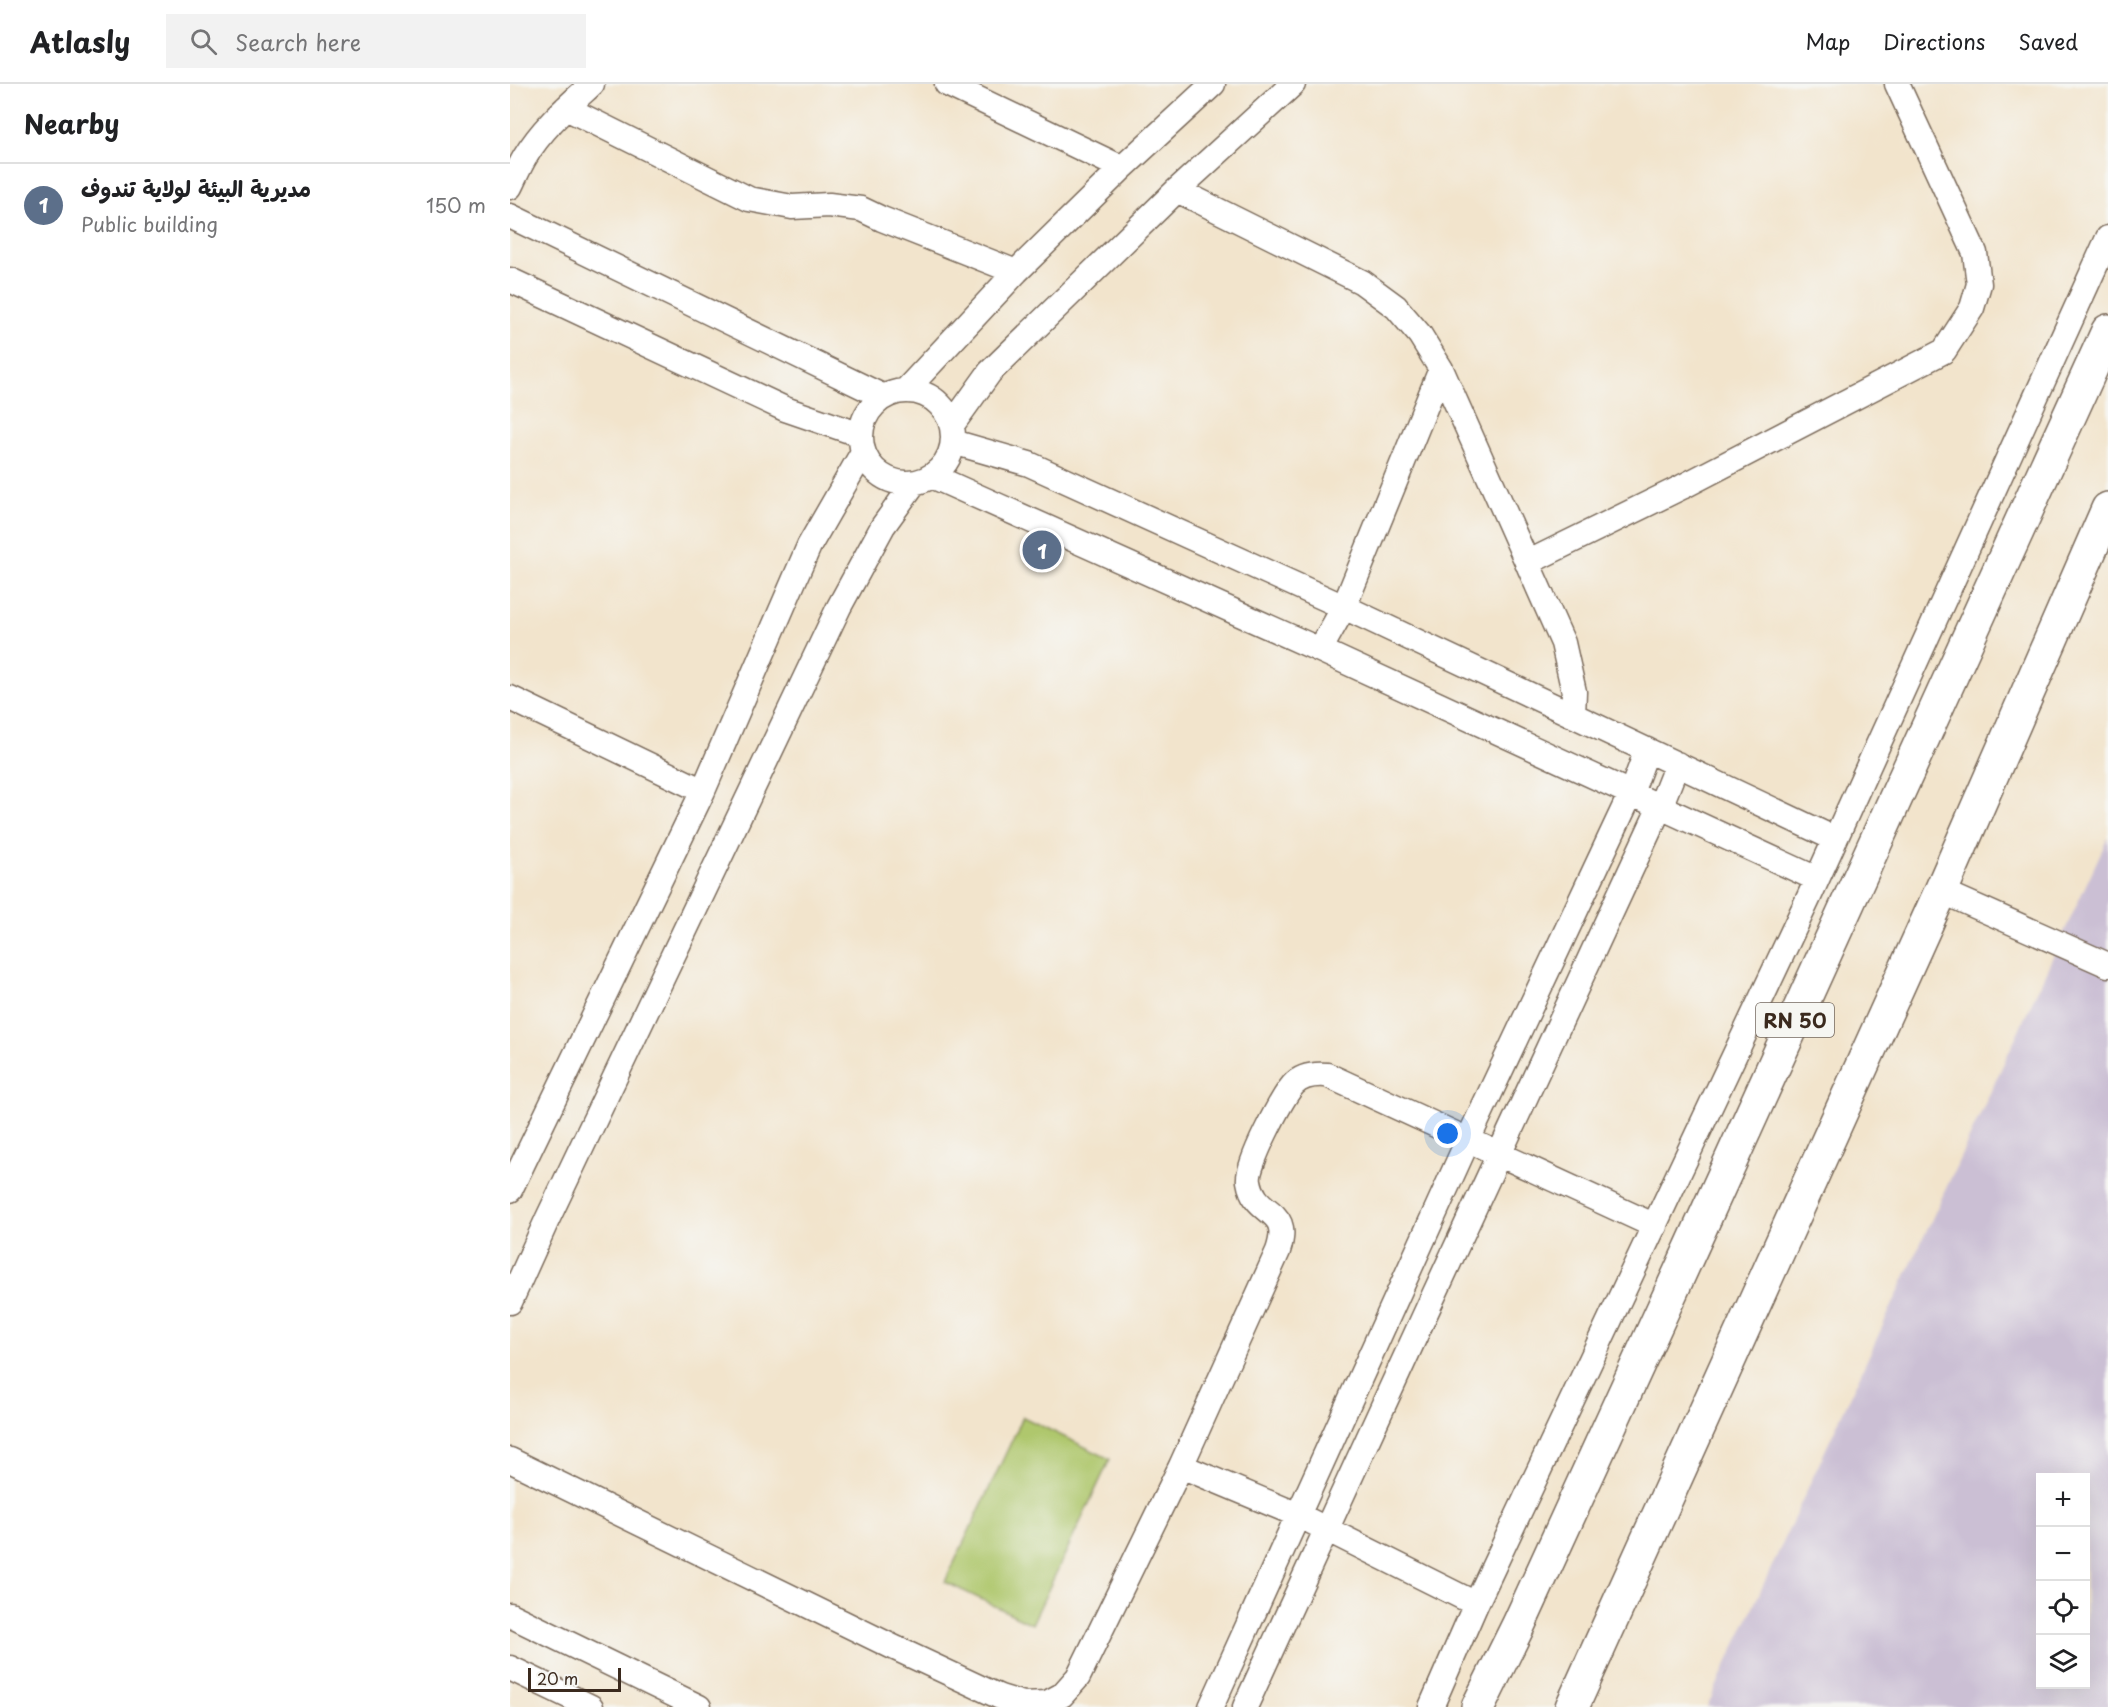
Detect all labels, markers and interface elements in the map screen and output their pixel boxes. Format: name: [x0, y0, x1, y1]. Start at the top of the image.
search box: [166, 14, 586, 68]
text: Atlasly: [30, 20, 130, 63]
icon: search: [187, 25, 220, 58]
text: Search here: [235, 25, 361, 58]
text: Map: [1805, 25, 1850, 57]
text: Directions: [1883, 25, 1985, 57]
text: Saved: [2018, 25, 2078, 57]
text: Nearby: [24, 104, 119, 143]
text: مديرية البيئة لولاية تندوف: [81, 171, 311, 204]
text: 1: [39, 190, 48, 220]
text: 150 m: [426, 190, 486, 220]
text: Public building: [81, 209, 218, 239]
pin: 1: [1022, 528, 1062, 572]
road number: RN 50: [1756, 1003, 1834, 1037]
your location: [1433, 1119, 1462, 1148]
map controls: [2036, 1473, 2090, 1689]
button: +: [2036, 1473, 2090, 1527]
button: −: [2036, 1527, 2090, 1581]
button: locate: [2036, 1581, 2090, 1635]
button: layers: [2036, 1635, 2090, 1689]
scale bar: [528, 1665, 621, 1692]
text: 20 m: [537, 1666, 578, 1690]

